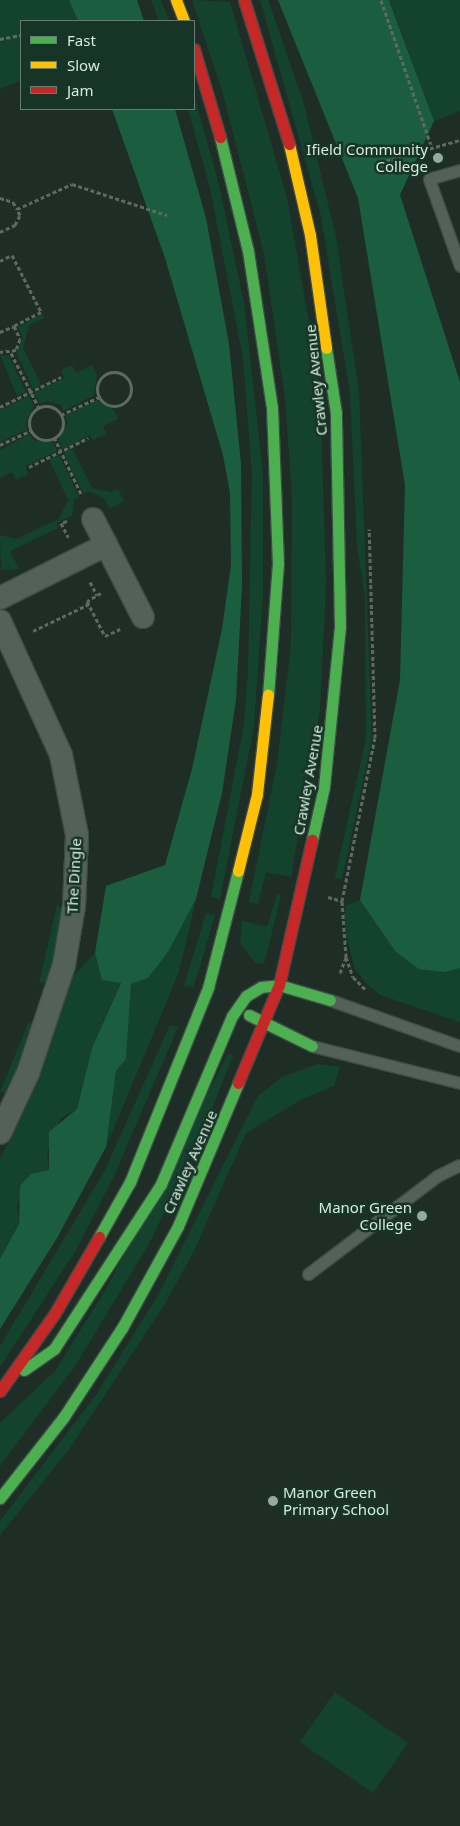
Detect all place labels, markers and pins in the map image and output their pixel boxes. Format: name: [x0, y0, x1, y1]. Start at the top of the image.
place label: Ifield Community College: [306, 140, 428, 175]
marker: Ifield Community College: [432, 152, 444, 164]
place label: Manor Green College: [319, 1198, 412, 1233]
marker: Manor Green College: [416, 1210, 428, 1222]
place label: Manor Green Primary School: [283, 1483, 389, 1518]
marker: Manor Green Primary School: [267, 1495, 279, 1507]

